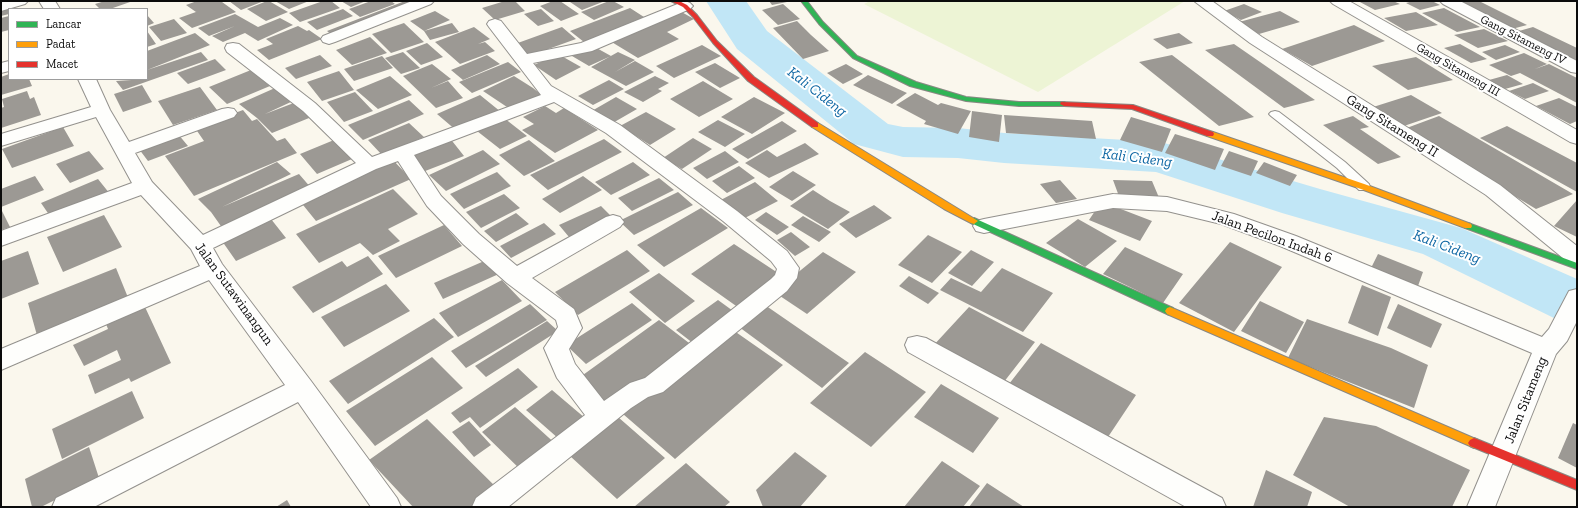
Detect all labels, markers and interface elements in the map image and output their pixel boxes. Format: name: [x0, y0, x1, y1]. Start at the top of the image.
legend: [8, 8, 148, 80]
street label: Gang Sitameng IV: [1478, 12, 1568, 68]
text: Lancar: [46, 17, 82, 31]
text: Padat: [46, 37, 75, 51]
street label: Gang Sitameng III: [1414, 40, 1502, 100]
text: Macet: [46, 57, 78, 71]
water label: Kali Cideng: [784, 63, 850, 121]
street label: Gang Sitameng II: [1343, 91, 1441, 161]
water label: Kali Cideng: [1101, 145, 1173, 171]
street label: Jalan Pecilon Indah 6: [1210, 207, 1334, 267]
water label: Kali Cideng: [1411, 226, 1483, 268]
street label: Jalan Sutawinangun: [191, 240, 277, 348]
street label: Jalan Sitameng: [1501, 354, 1551, 446]

